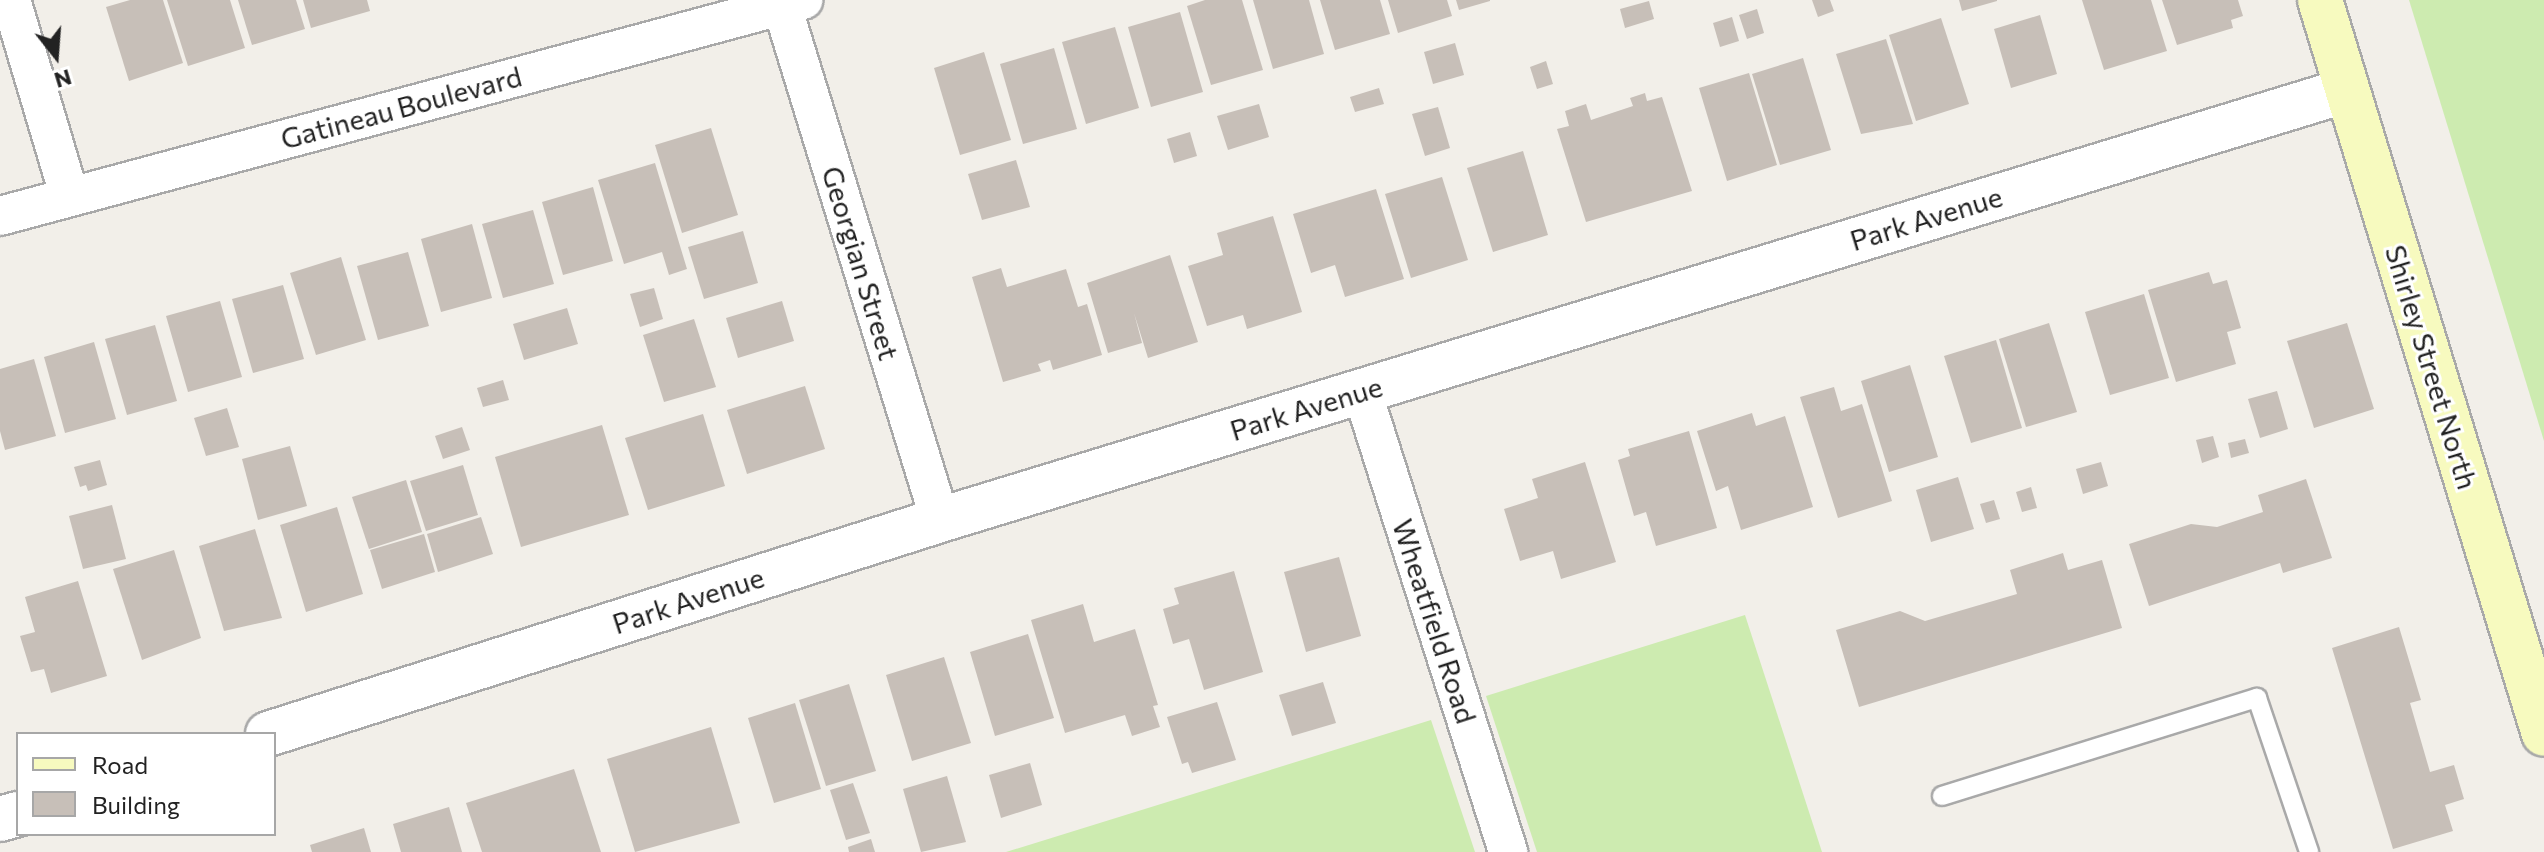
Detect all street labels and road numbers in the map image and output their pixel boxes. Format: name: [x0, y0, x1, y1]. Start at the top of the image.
street label: Gatineau Boulevard: [277, 59, 525, 155]
street label: Georgian Street: [816, 162, 906, 364]
street label: Park Avenue: [1846, 179, 2006, 257]
street label: Shirley Street North: [2379, 241, 2485, 493]
street label: Park Avenue: [1226, 369, 1386, 447]
street label: Wheatfield Road: [1386, 515, 1484, 727]
street label: Park Avenue: [608, 560, 768, 640]

